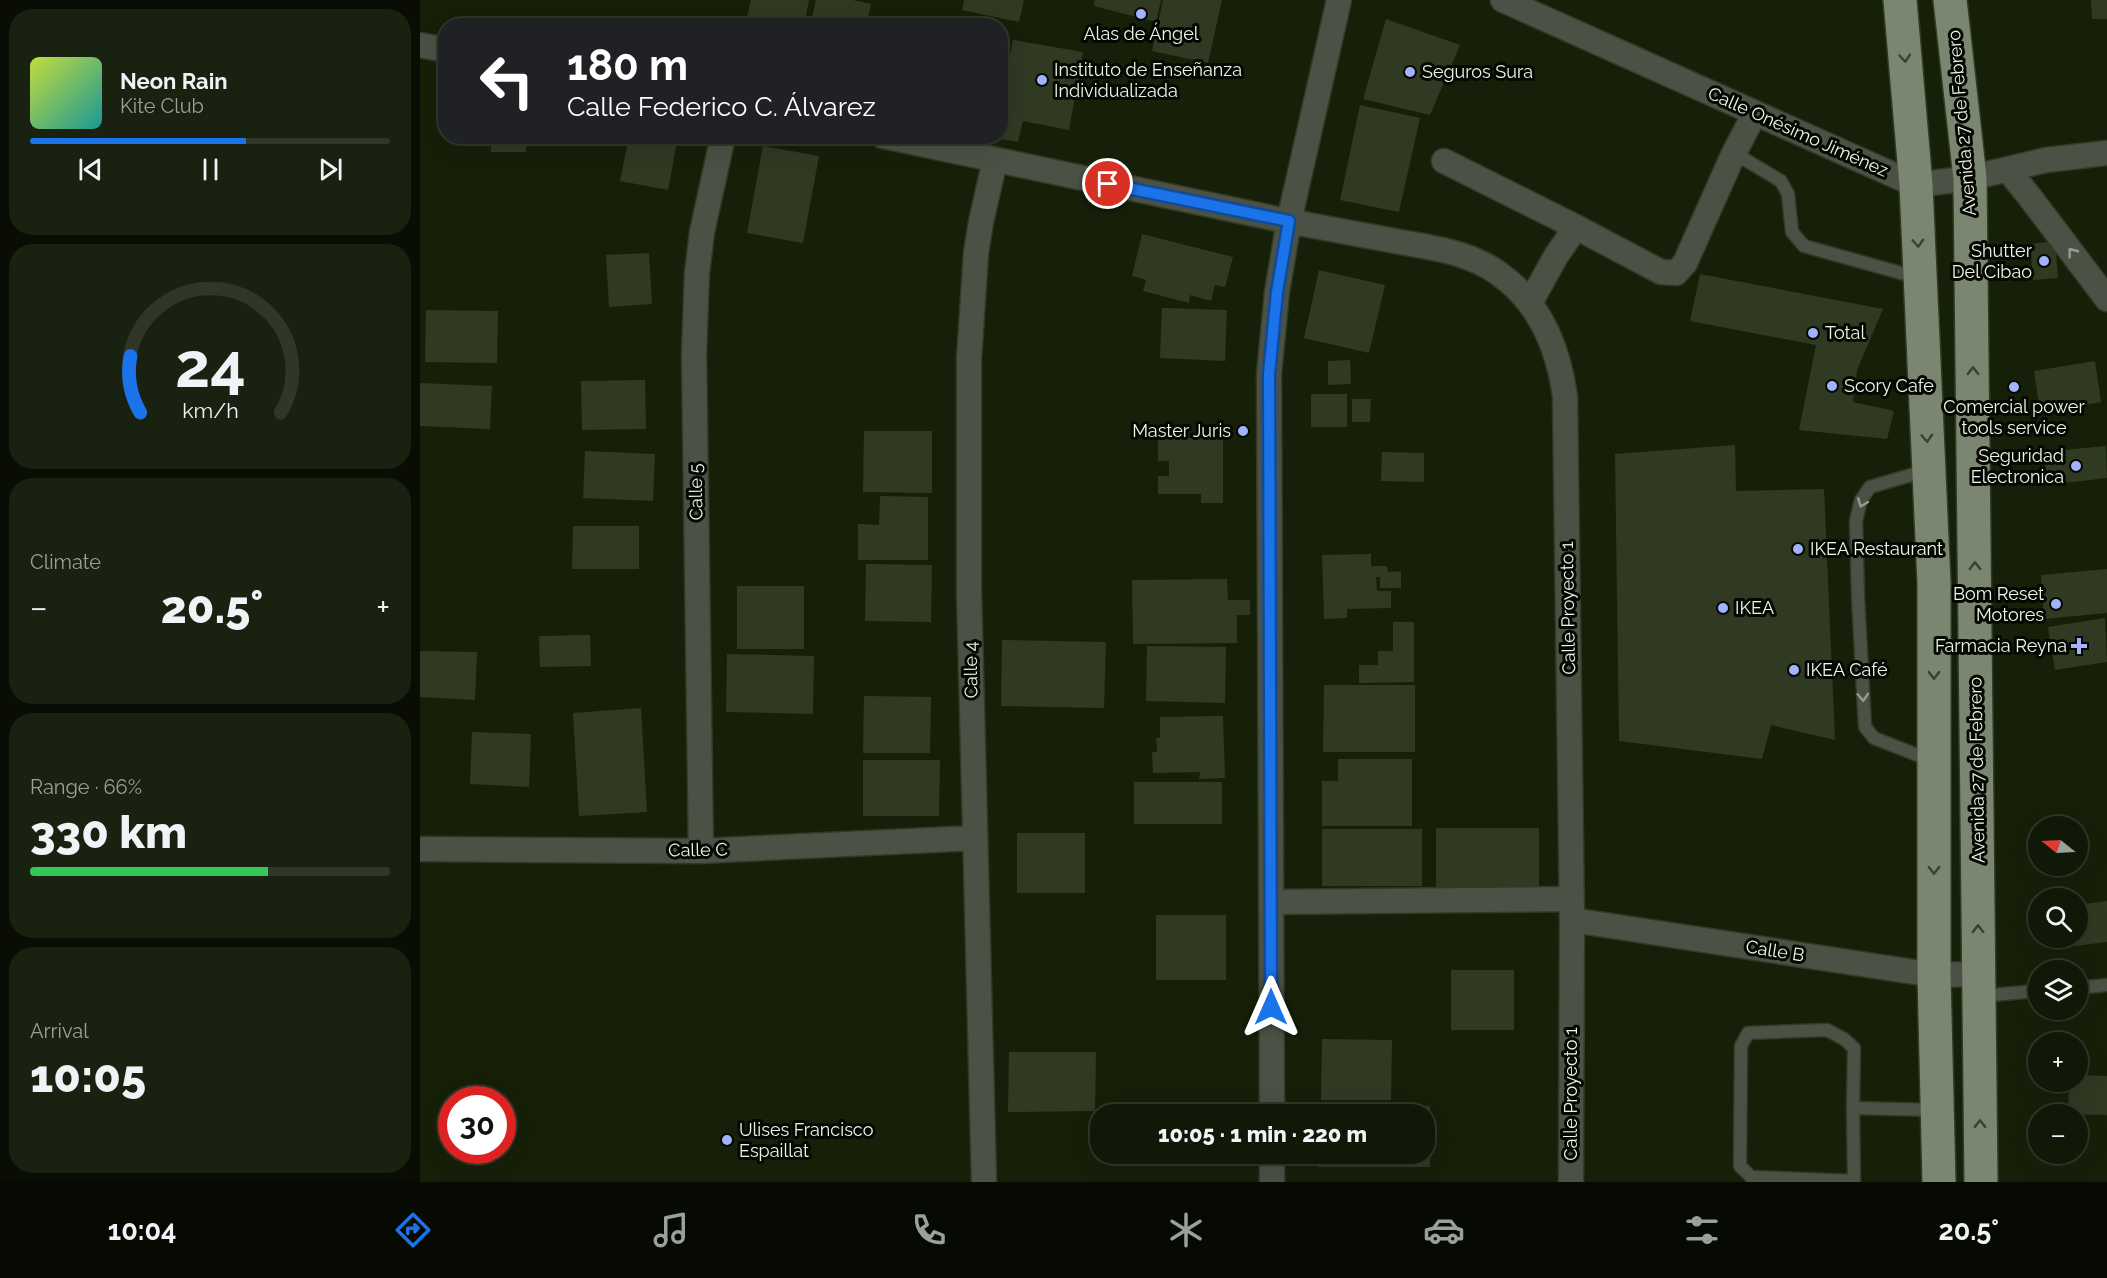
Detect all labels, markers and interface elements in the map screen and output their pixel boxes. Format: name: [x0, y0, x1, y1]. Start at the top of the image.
marker: Alas de Ángel: [1134, 7, 1148, 21]
place label: Alas de Ángel: [1083, 22, 1199, 44]
street label: Avenida 27 de Febrero: [1943, 29, 1980, 217]
text: 180 m: [567, 41, 688, 90]
icon: left: [468, 42, 546, 120]
one-way arrow: [1898, 54, 1911, 63]
place label: Instituto de Enseñanza Individualizada: [1054, 59, 1242, 101]
place label: Seguros Sura: [1422, 61, 1533, 82]
marker: Seguros Sura: [1403, 65, 1417, 79]
text: Neon Rain: [120, 68, 228, 94]
marker: Instituto de Enseñanza Individualizada: [1035, 73, 1049, 87]
street label: Calle Onésimo Jiménez: [1705, 82, 1892, 181]
text: Calle Federico C. Álvarez: [567, 91, 876, 122]
text: Kite Club: [120, 94, 204, 118]
icon: previous: [74, 153, 107, 186]
icon: pause: [194, 153, 227, 186]
icon: next: [314, 153, 347, 186]
pin: [1082, 158, 1133, 209]
icon: arrive: [1091, 167, 1124, 200]
one-way arrow: [1912, 239, 1925, 248]
place label: Shutter Del Cibao: [1952, 240, 2033, 282]
one-way arrow: [2068, 248, 2079, 259]
marker: Shutter Del Cibao: [2037, 254, 2051, 268]
place label: Total: [1825, 322, 1865, 343]
marker: Total: [1806, 326, 1820, 340]
text: 24: [175, 329, 245, 403]
one-way arrow: [1967, 366, 1979, 375]
place label: Scory Cafe: [1844, 375, 1934, 396]
marker: Scory Cafe: [1825, 379, 1839, 393]
marker: Comercial power tools service: [2007, 380, 2021, 394]
place label: Comercial power tools service: [1943, 396, 2085, 438]
text: km/h: [182, 399, 238, 424]
place label: Master Juris: [1132, 420, 1231, 441]
marker: Master Juris: [1236, 424, 1250, 438]
one-way arrow: [1921, 433, 1934, 442]
place label: Seguridad Electronica: [1971, 445, 2064, 487]
marker: Seguridad Electronica: [2069, 459, 2083, 473]
street label: Calle 5: [685, 463, 706, 521]
one-way arrow: [1856, 497, 1869, 507]
place label: IKEA Restaurant: [1810, 538, 1943, 559]
street label: Calle Proyecto 1: [1556, 541, 1579, 675]
marker: IKEA Restaurant: [1791, 542, 1805, 556]
text: Climate: [30, 550, 101, 574]
one-way arrow: [1969, 561, 1981, 570]
text: 20.5°: [161, 581, 263, 634]
place label: Bom Reset Motores: [1953, 583, 2044, 625]
text: −: [30, 588, 48, 627]
text: +: [376, 588, 390, 627]
place label: IKEA: [1735, 597, 1774, 618]
marker: Bom Reset Motores: [2049, 597, 2063, 611]
marker: IKEA: [1716, 601, 1730, 615]
place label: Farmacia Reyna: [1935, 635, 2067, 656]
marker: Farmacia Reyna: [2072, 639, 2086, 653]
street label: Calle 4: [960, 641, 981, 699]
place label: IKEA Café: [1806, 659, 1888, 680]
marker: IKEA Café: [1787, 663, 1801, 677]
one-way arrow: [1928, 670, 1940, 679]
street label: Avenida 27 de Febrero: [1964, 676, 1989, 863]
one-way arrow: [1857, 692, 1870, 701]
text: Range · 66%: [30, 775, 142, 799]
text: 330 km: [30, 806, 187, 859]
north arrow: [2028, 816, 2088, 876]
map controls: [2028, 816, 2088, 1164]
street label: Calle C: [668, 838, 728, 861]
one-way arrow: [1928, 865, 1940, 874]
button: search: [2028, 888, 2088, 948]
one-way arrow: [1972, 924, 1984, 933]
street label: Calle B: [1744, 936, 1806, 966]
button: layers: [2028, 960, 2088, 1020]
position arrow: [1239, 975, 1303, 1039]
text: Arrival: [30, 1019, 89, 1043]
street label: Calle Proyecto 1: [1560, 1027, 1581, 1161]
button: +: [2028, 1032, 2088, 1092]
text: 10:05: [30, 1050, 146, 1103]
speed limit sign: 30: [438, 1086, 516, 1164]
button: −: [2028, 1104, 2088, 1164]
place label: Ulises Francisco Espaillat: [739, 1119, 874, 1161]
one-way arrow: [1974, 1119, 1986, 1128]
text: 10:05 · 1 min · 220 m: [1158, 1121, 1367, 1147]
marker: Ulises Francisco Espaillat: [720, 1133, 734, 1147]
icon: directions: [392, 1209, 434, 1251]
icon: music: [650, 1209, 692, 1251]
icon: phone: [908, 1209, 950, 1251]
icon: climate: [1165, 1209, 1207, 1251]
icon: car: [1423, 1209, 1465, 1251]
icon: filters: [1681, 1209, 1723, 1251]
text: 10:04: [108, 1215, 176, 1246]
text: 20.5°: [1938, 1215, 1999, 1246]

